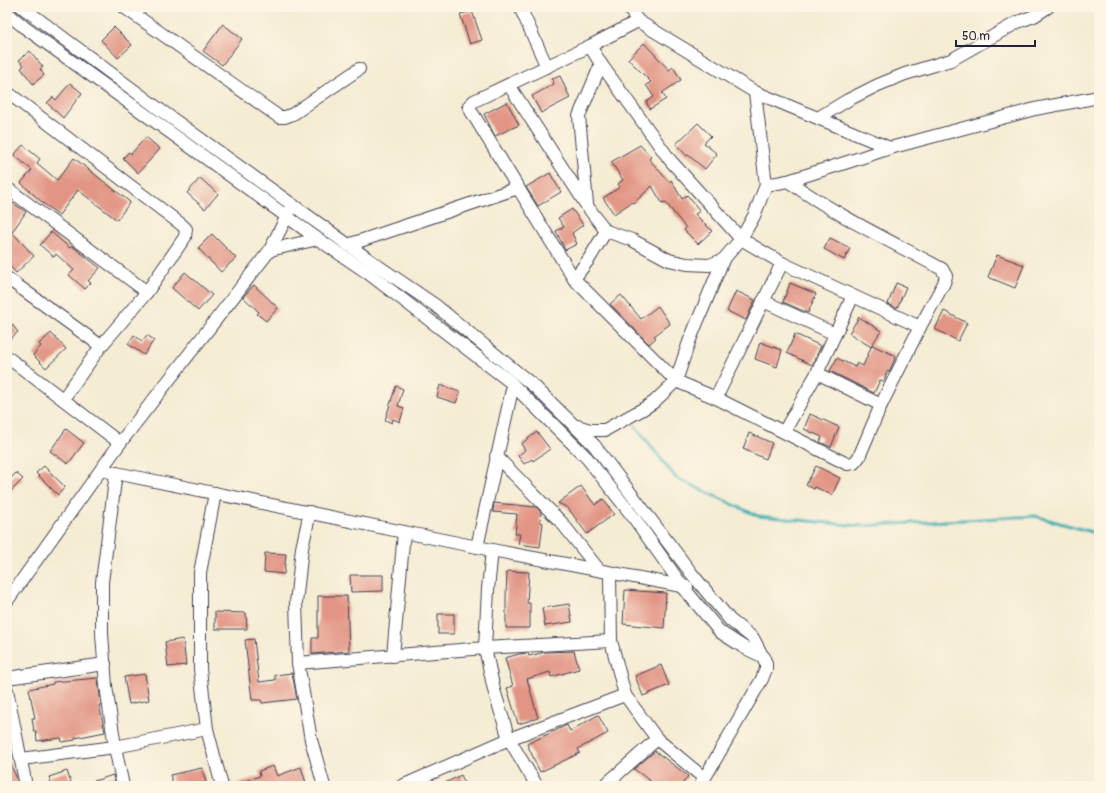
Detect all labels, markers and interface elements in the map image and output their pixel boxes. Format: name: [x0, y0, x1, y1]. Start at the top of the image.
scale bar: [956, 22, 1035, 48]
text: 50 m: [962, 29, 990, 44]

